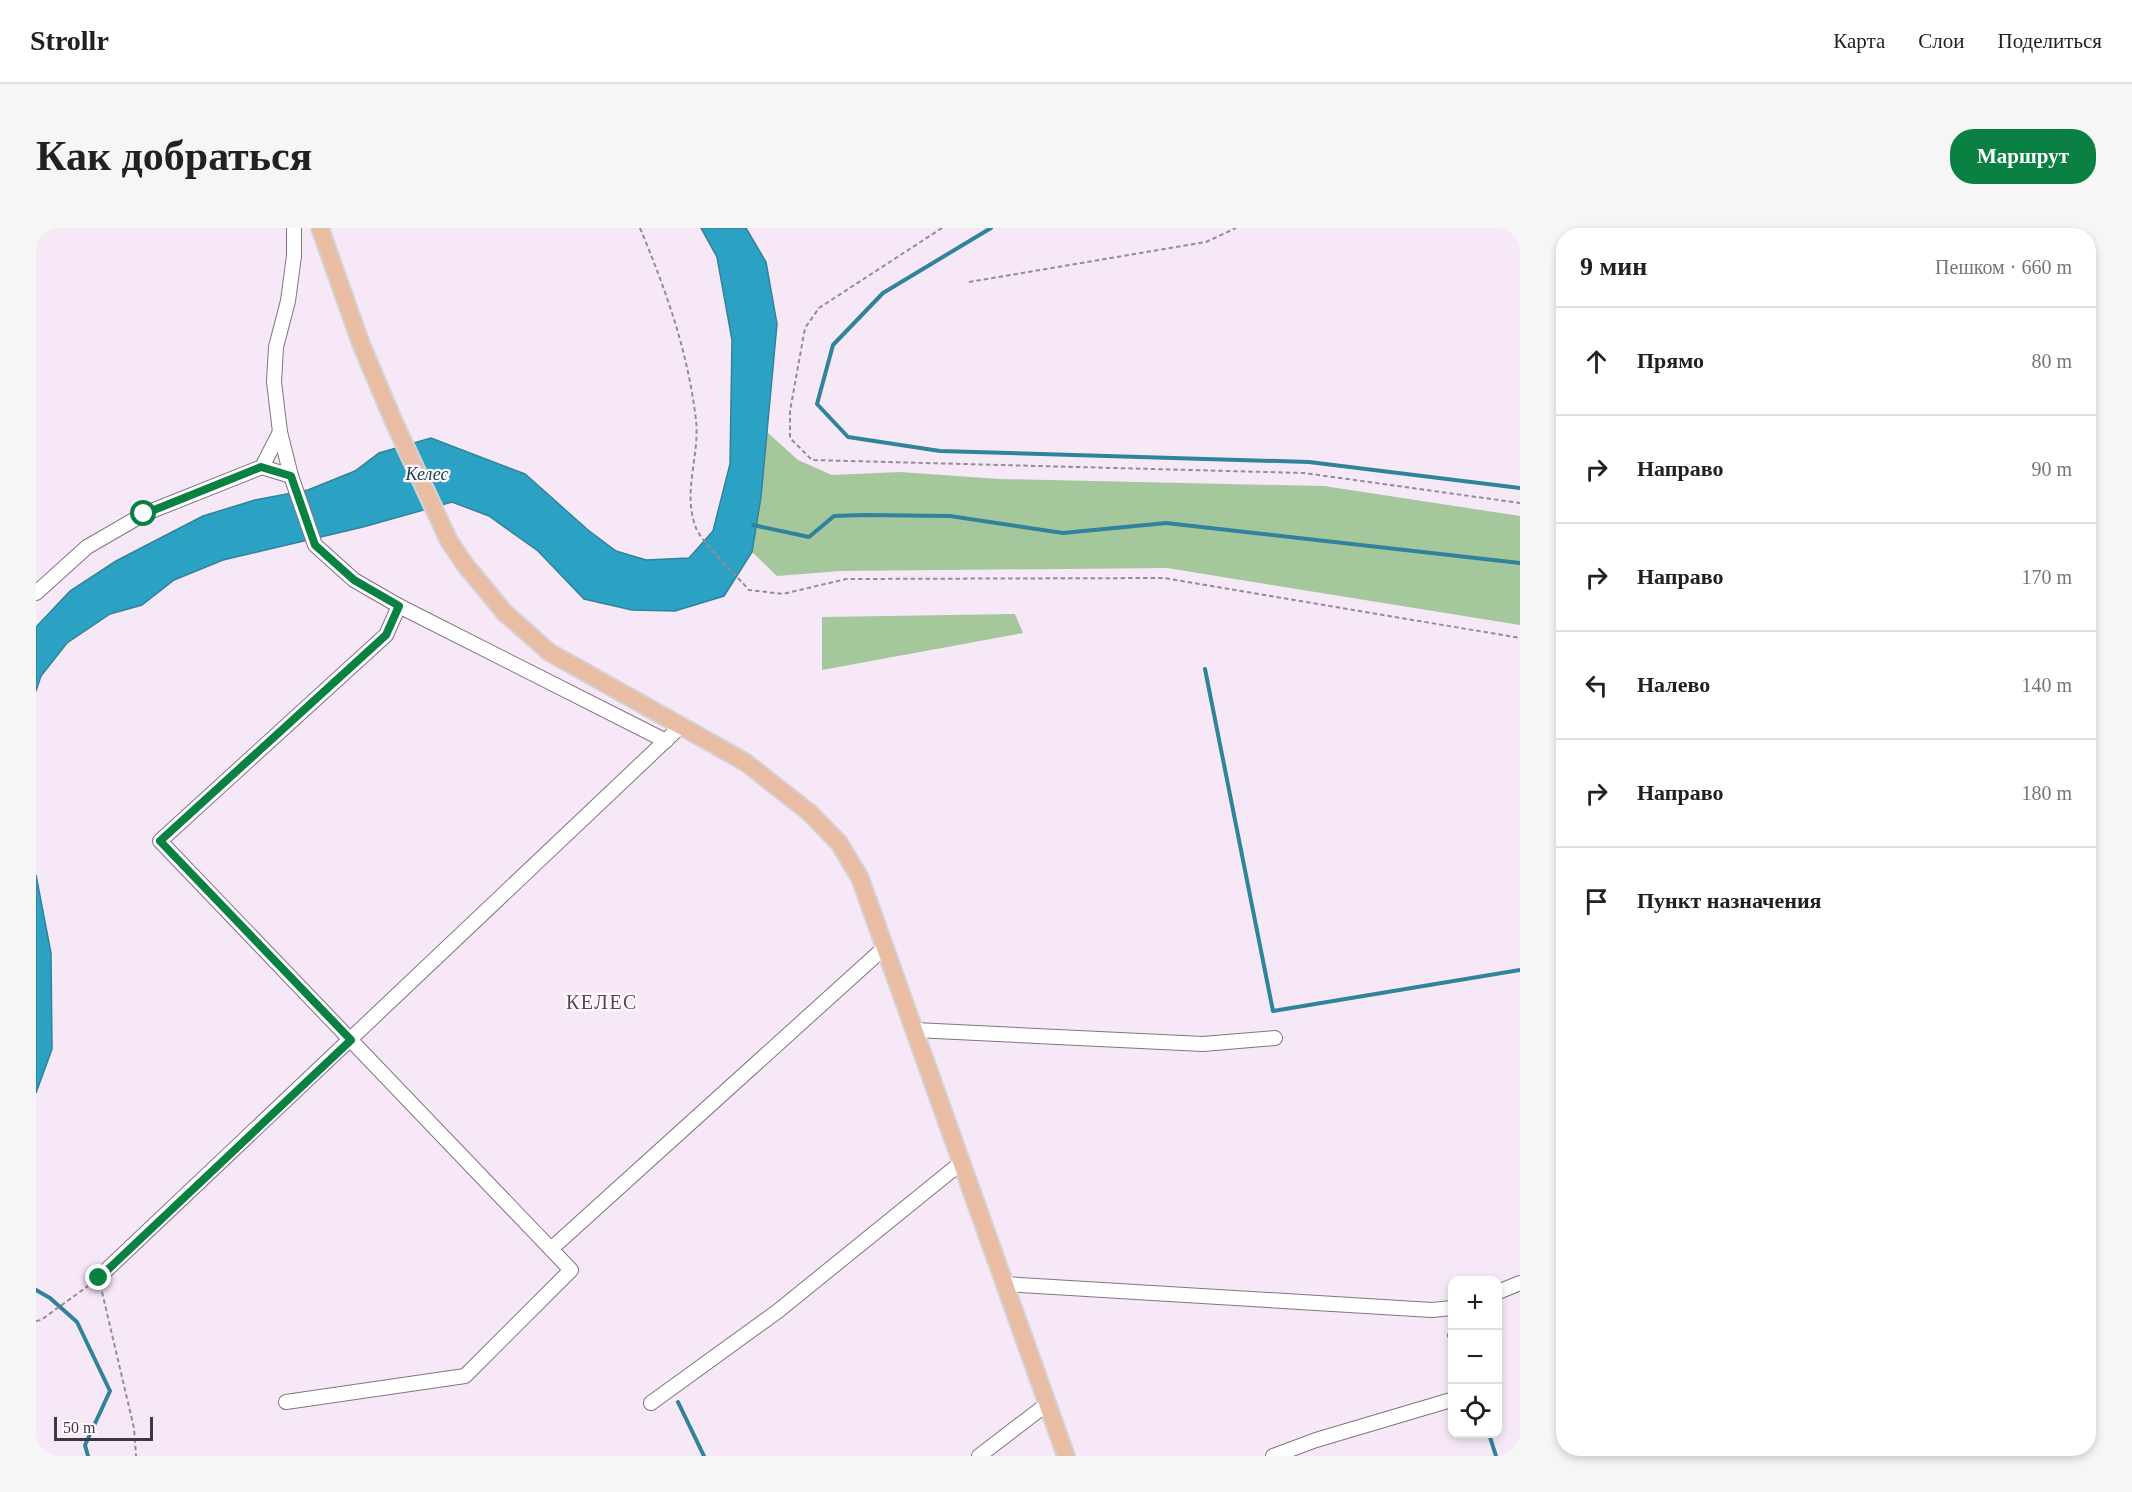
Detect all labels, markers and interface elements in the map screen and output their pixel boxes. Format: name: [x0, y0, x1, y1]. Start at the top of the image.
text: Strollr: [30, 25, 109, 56]
text: Карта: [1833, 29, 1885, 53]
text: Слои: [1918, 29, 1964, 53]
text: Поделиться: [1997, 29, 2102, 53]
button: Маршрут: [1950, 129, 2096, 184]
text: Как добраться: [36, 133, 312, 179]
text: 9 мин: [1580, 252, 1647, 281]
text: Пешком · 660 m: [1935, 256, 2072, 278]
icon: ahead: [1580, 345, 1613, 378]
text: Прямо: [1637, 348, 1704, 373]
text: 80 m: [2031, 350, 2072, 372]
icon: right: [1580, 453, 1613, 486]
text: Направо: [1637, 456, 1723, 481]
text: 90 m: [2031, 458, 2072, 480]
water label: Келес: [404, 464, 449, 484]
route start: [130, 500, 156, 526]
icon: right: [1580, 561, 1613, 594]
text: Направо: [1637, 564, 1723, 589]
text: 170 m: [2021, 566, 2072, 588]
icon: left: [1580, 669, 1613, 702]
text: Налево: [1637, 672, 1710, 697]
text: 140 m: [2021, 674, 2072, 696]
icon: right: [1580, 777, 1613, 810]
text: Направо: [1637, 780, 1723, 805]
text: 180 m: [2021, 782, 2072, 804]
icon: arrive: [1580, 885, 1613, 918]
text: Пункт назначения: [1637, 888, 1822, 913]
district label: КЕЛЕС: [566, 991, 638, 1013]
route end: [85, 1264, 111, 1290]
map controls: [1448, 1276, 1502, 1438]
button: +: [1448, 1276, 1502, 1330]
button: −: [1448, 1330, 1502, 1384]
button: locate: [1448, 1384, 1502, 1438]
scale bar: [54, 1414, 153, 1442]
text: 50 m: [63, 1419, 95, 1436]

